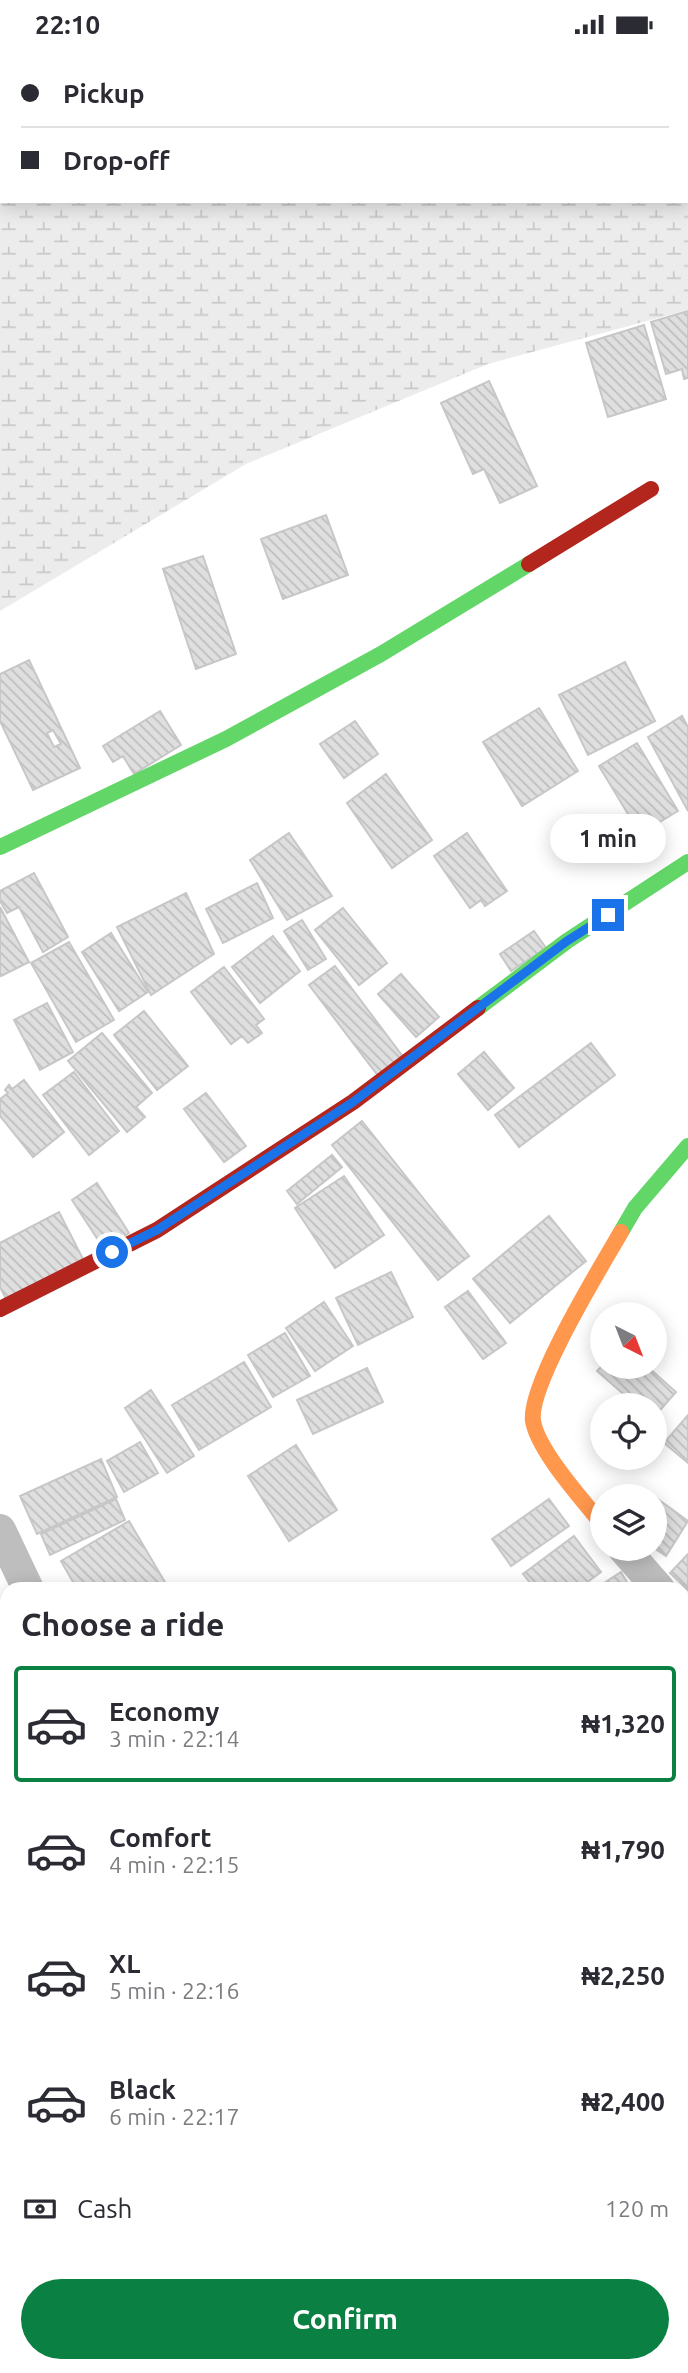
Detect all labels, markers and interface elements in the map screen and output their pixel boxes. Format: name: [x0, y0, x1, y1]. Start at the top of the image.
text: 22:10: [35, 10, 100, 39]
text: Pickup: [63, 79, 145, 108]
text: Drop-off: [63, 146, 170, 175]
callout: 1 min: [550, 813, 666, 863]
text: 1 min: [579, 826, 637, 851]
route end: [592, 899, 624, 931]
route start: [96, 1236, 128, 1268]
north arrow: [590, 1302, 667, 1379]
map controls: [590, 1302, 667, 1561]
button: locate: [590, 1393, 667, 1470]
button: layers: [590, 1484, 667, 1561]
text: Choose a ride: [21, 1606, 224, 1642]
icon: car: [25, 1693, 88, 1756]
text: Economy: [109, 1697, 219, 1726]
text: ₦1,320: [581, 1709, 665, 1738]
text: 3 min · 22:14: [109, 1726, 240, 1751]
icon: car: [25, 1819, 88, 1882]
text: Comfort: [109, 1823, 212, 1852]
text: ₦1,790: [581, 1835, 665, 1864]
text: 4 min · 22:15: [109, 1852, 240, 1877]
icon: car: [25, 1945, 88, 2008]
text: XL: [109, 1949, 140, 1978]
text: ₦2,250: [581, 1961, 665, 1990]
text: 5 min · 22:16: [109, 1978, 240, 2003]
icon: car: [25, 2071, 88, 2134]
text: Black: [109, 2075, 176, 2104]
text: ₦2,400: [581, 2087, 665, 2116]
text: 6 min · 22:17: [109, 2104, 240, 2129]
icon: cash: [21, 2190, 59, 2228]
text: Cash: [77, 2194, 132, 2223]
text: 120 m: [605, 2196, 669, 2221]
button: Confirm: [21, 2279, 669, 2359]

